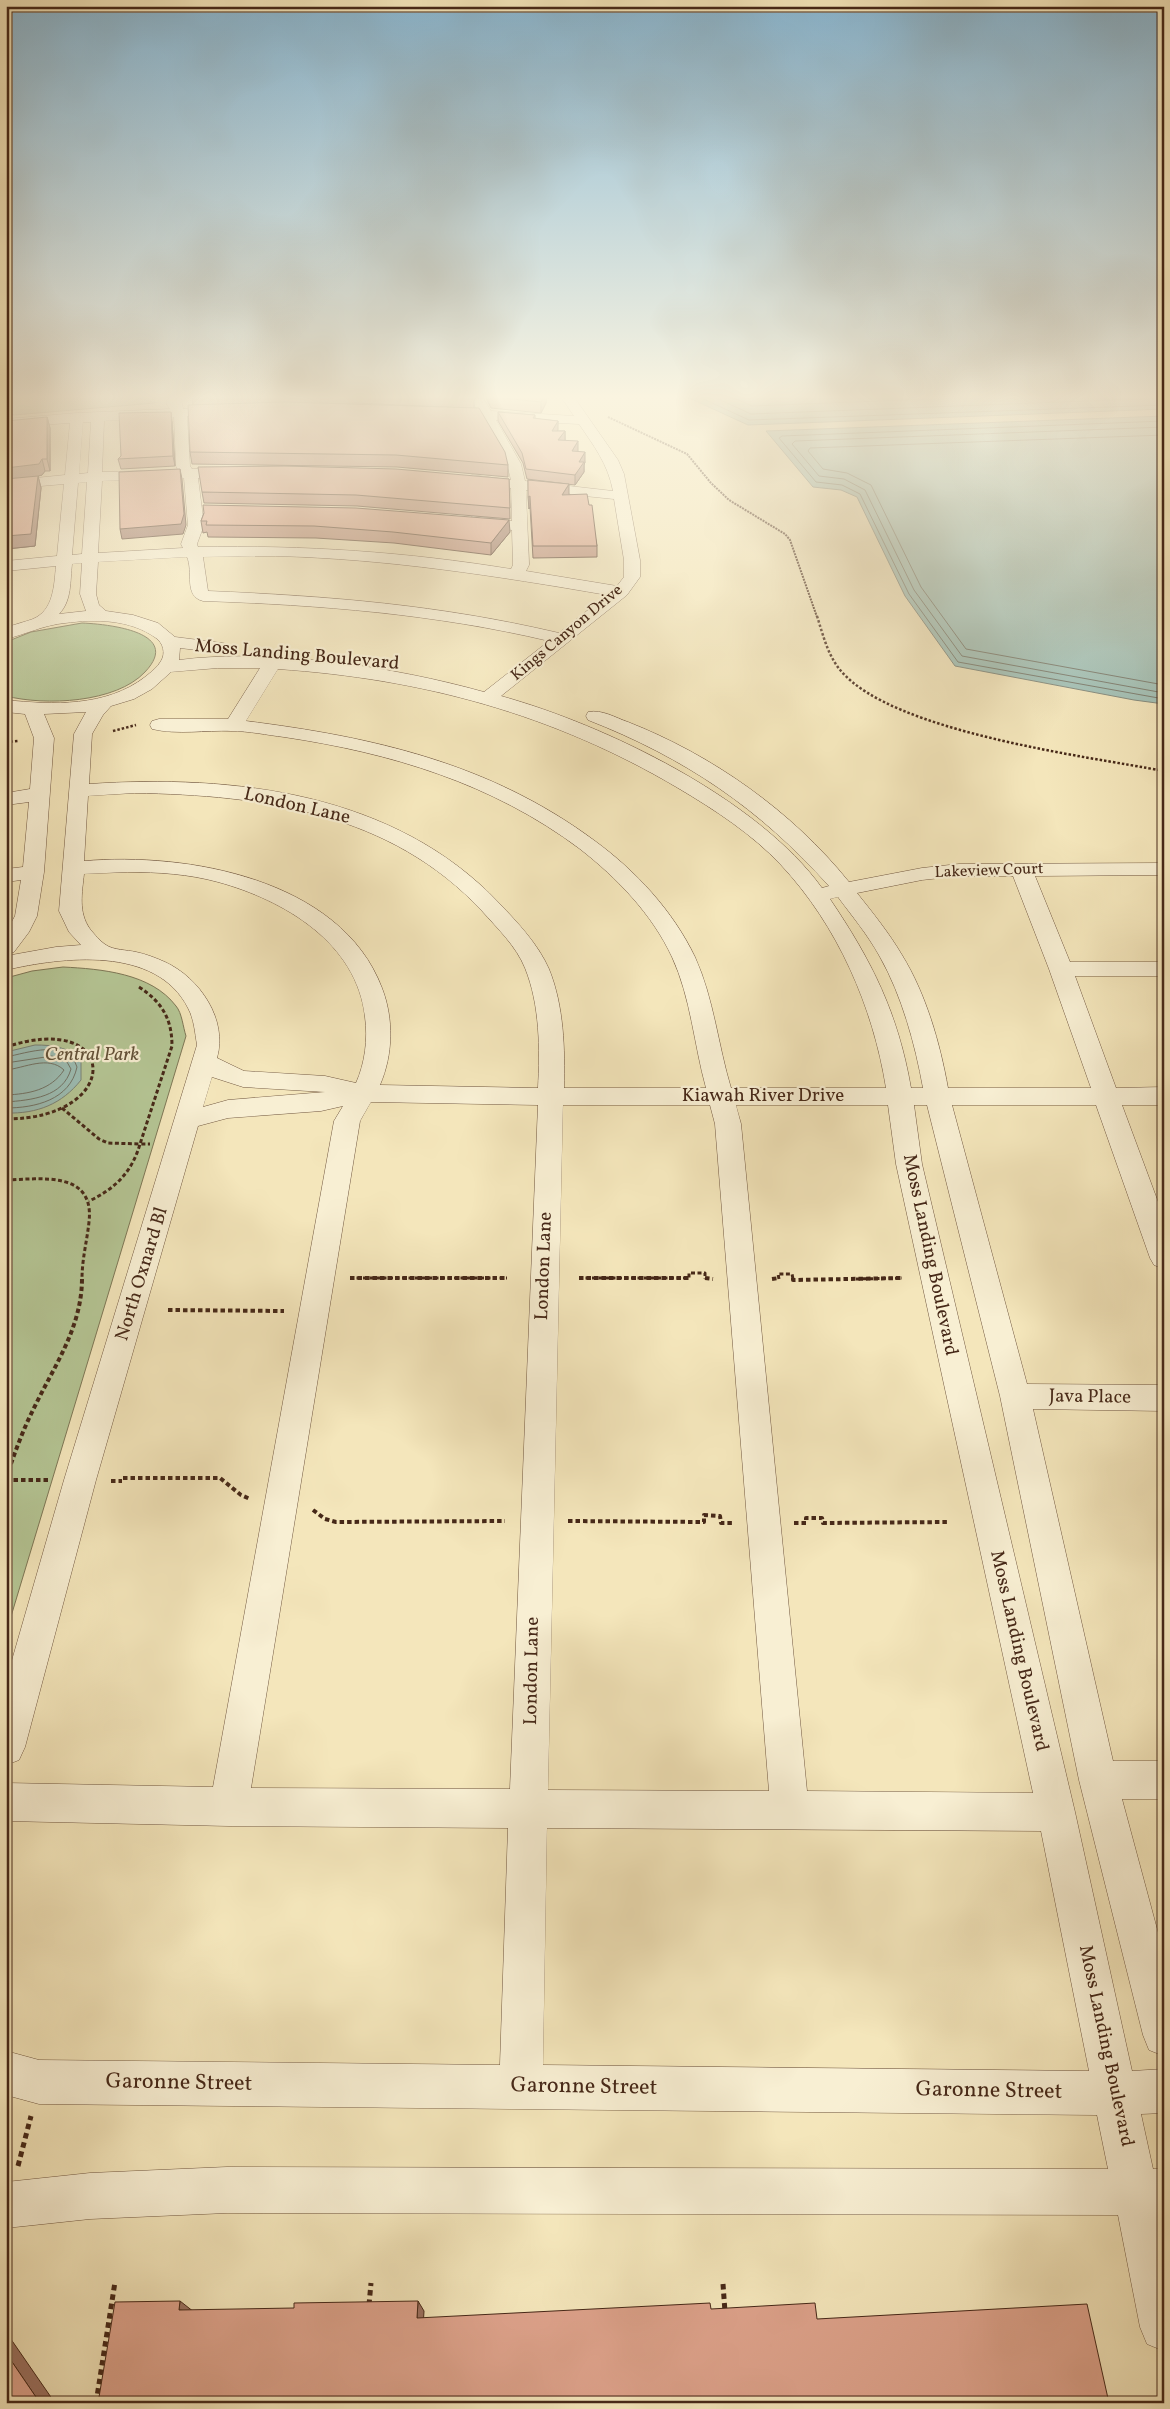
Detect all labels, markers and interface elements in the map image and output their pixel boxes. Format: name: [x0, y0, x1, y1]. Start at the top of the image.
street label: Kings Canyon Drive: [506, 580, 628, 686]
street label: Moss Landing Boulevard: [193, 633, 401, 677]
street label: London Lane: [241, 781, 353, 831]
street label: Lakeview Court: [934, 858, 1044, 884]
park label: Central Park: [45, 1042, 139, 1068]
street label: Kiawah River Drive: [682, 1083, 844, 1109]
street label: Moss Landing Boulevard: [896, 1152, 964, 1358]
street label: North Oxnard Bl: [109, 1204, 175, 1344]
street label: London Lane: [529, 1211, 559, 1321]
street label: Java Place: [1049, 1383, 1131, 1411]
street label: Moss Landing Boulevard: [983, 1548, 1055, 1754]
street label: London Lane: [518, 1617, 546, 1725]
street label: Moss Landing Boulevard: [1072, 1943, 1140, 2149]
street label: Garonne Street: [105, 2066, 253, 2100]
street label: Garonne Street: [510, 2070, 658, 2104]
street label: Garonne Street: [915, 2074, 1063, 2108]

